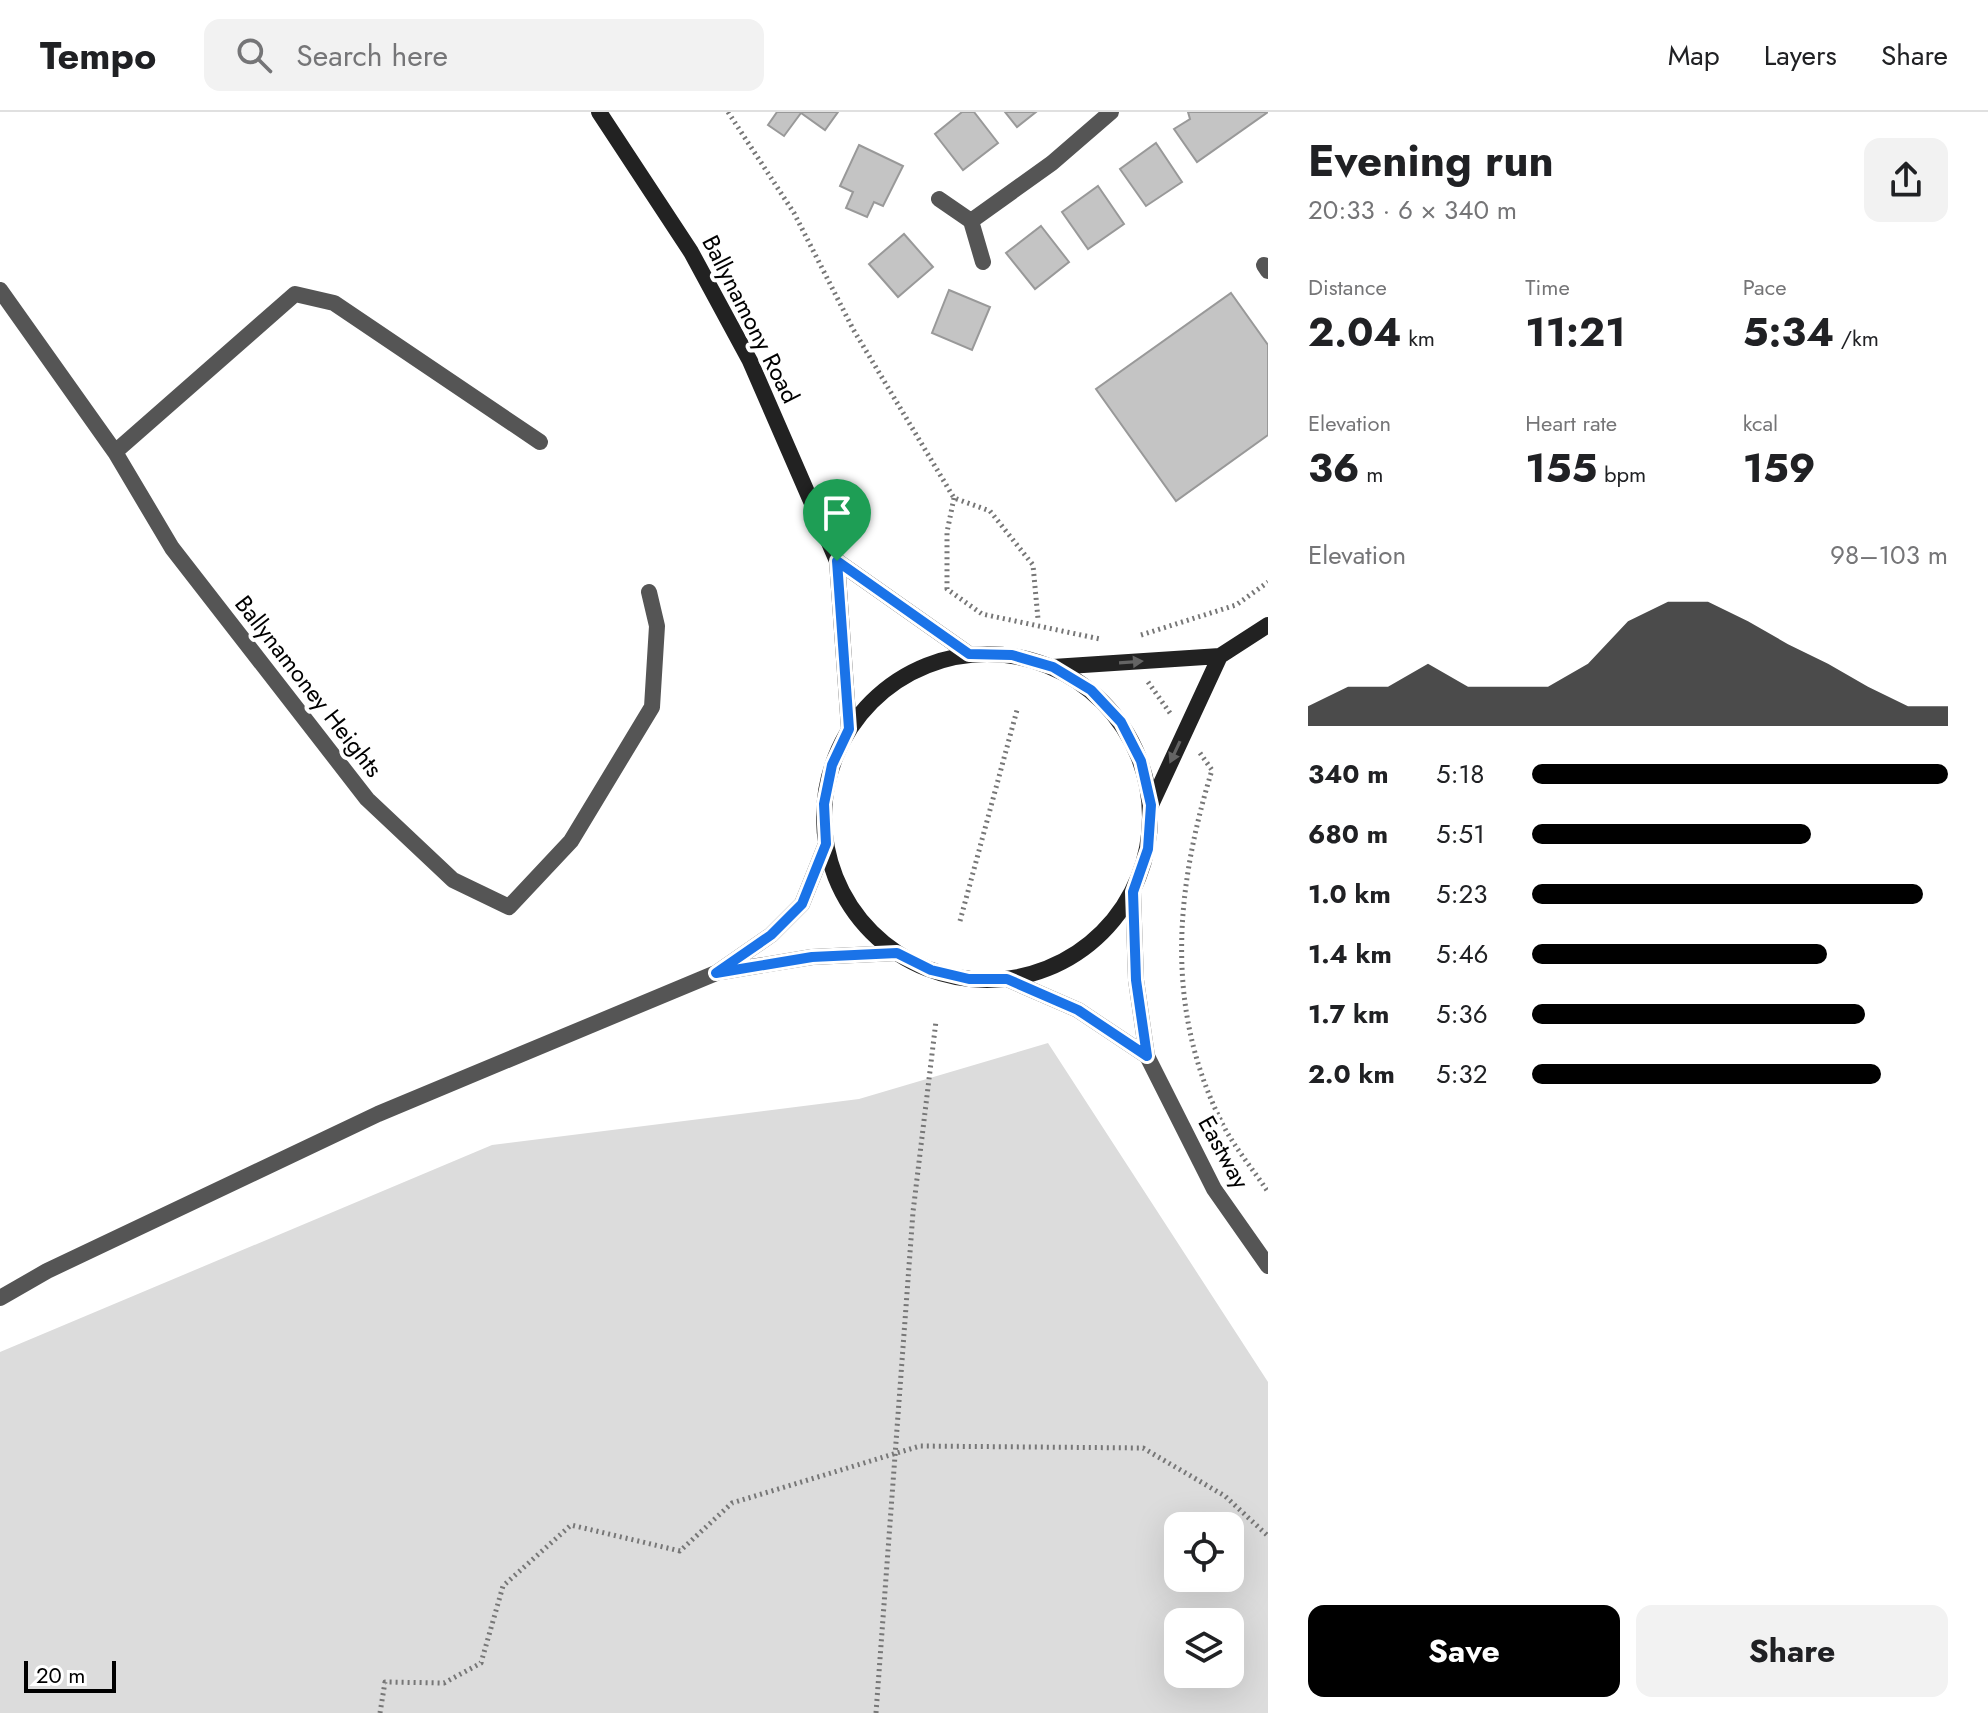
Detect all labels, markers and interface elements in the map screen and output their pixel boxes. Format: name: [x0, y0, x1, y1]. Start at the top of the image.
search box: [204, 19, 764, 91]
text: Tempo: [40, 28, 156, 83]
icon: search: [232, 33, 276, 77]
text: Search here: [296, 34, 448, 77]
text: Map: [1668, 35, 1720, 76]
text: Layers: [1764, 35, 1837, 76]
text: Share: [1881, 35, 1948, 76]
text: Evening run: [1308, 129, 1554, 193]
button: share: [1864, 138, 1948, 222]
text: 20:33 · 6 × 340 m: [1308, 191, 1517, 229]
street label: Ballynamony Road: [694, 229, 808, 409]
text: Distance: [1308, 271, 1387, 303]
text: Time: [1525, 271, 1570, 303]
text: Pace: [1743, 271, 1786, 303]
text: 2.04: [1308, 303, 1402, 361]
text: 11:21: [1525, 303, 1626, 361]
text: 5:34: [1743, 303, 1834, 361]
text: km: [1402, 322, 1435, 354]
text: /km: [1834, 322, 1879, 354]
text: Elevation: [1308, 407, 1391, 439]
text: Heart rate: [1525, 407, 1617, 439]
text: kcal: [1743, 407, 1778, 439]
text: 36: [1308, 439, 1360, 497]
text: 155: [1525, 439, 1597, 497]
text: 159: [1743, 439, 1816, 497]
text: m: [1360, 458, 1383, 490]
text: bpm: [1597, 458, 1646, 490]
pin: [803, 479, 871, 561]
icon: arrive: [815, 491, 859, 535]
text: Elevation: [1308, 536, 1406, 574]
text: 98–103 m: [1830, 536, 1948, 574]
street label: Ballynamoney Heights: [227, 588, 391, 784]
one-way arrow: [1119, 655, 1144, 668]
one-way arrow: [1168, 740, 1182, 764]
text: 340 m: [1308, 755, 1389, 793]
text: 5:18: [1436, 755, 1484, 793]
text: 680 m: [1308, 815, 1388, 853]
text: 5:51: [1436, 815, 1485, 853]
text: 1.0 km: [1308, 875, 1391, 913]
text: 5:23: [1436, 875, 1487, 913]
text: 1.4 km: [1308, 935, 1392, 973]
text: 5:46: [1436, 935, 1489, 973]
text: 1.7 km: [1308, 995, 1389, 1033]
text: 5:36: [1436, 995, 1488, 1033]
text: 2.0 km: [1308, 1055, 1395, 1093]
text: 5:32: [1436, 1055, 1487, 1093]
street label: Eastway: [1190, 1109, 1259, 1195]
map controls: [1164, 1512, 1244, 1688]
button: locate: [1164, 1512, 1244, 1592]
button: Save: [1308, 1605, 1620, 1697]
button: Share: [1636, 1605, 1948, 1697]
button: layers: [1164, 1608, 1244, 1688]
scale bar: [24, 1657, 116, 1693]
text: 20 m: [36, 1659, 85, 1691]

